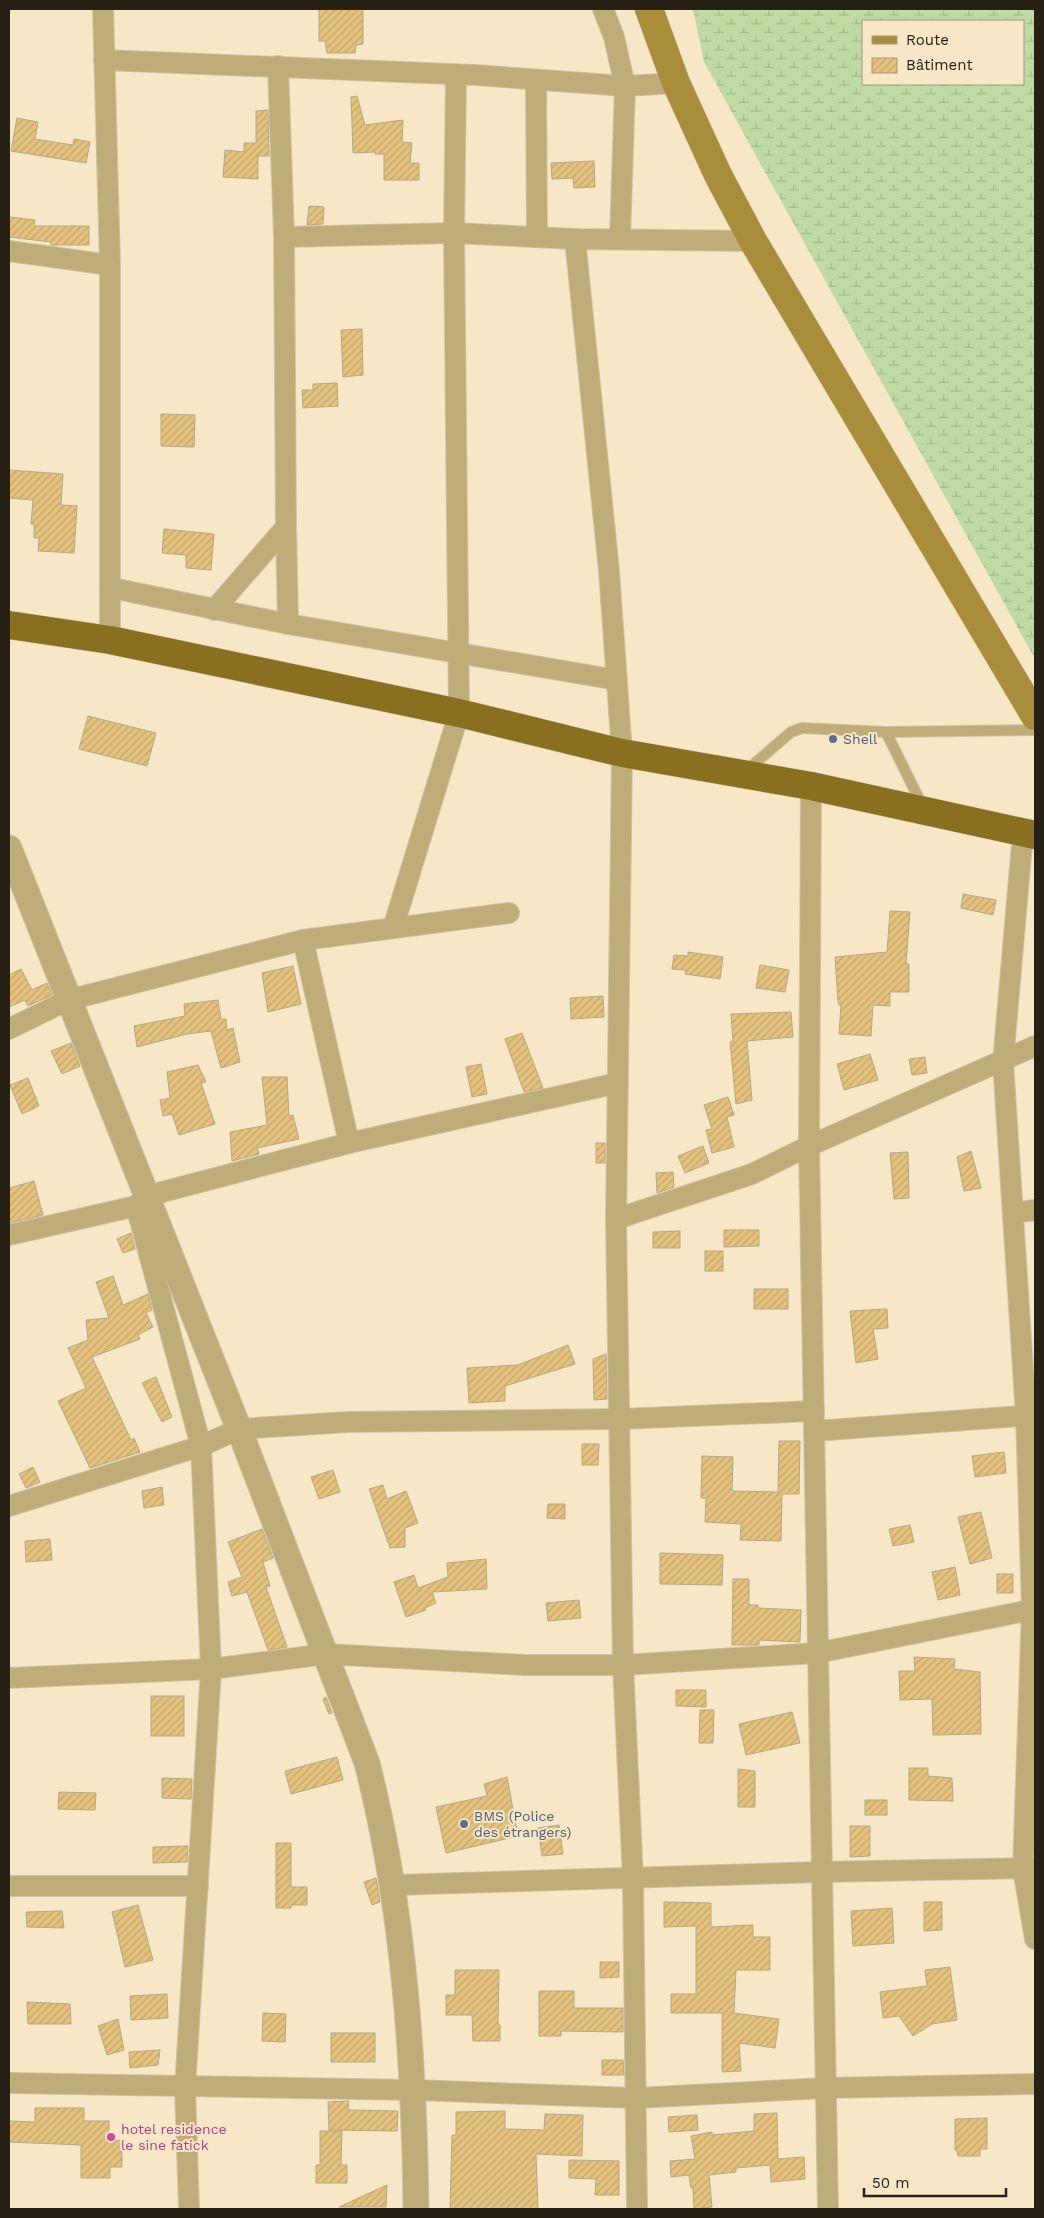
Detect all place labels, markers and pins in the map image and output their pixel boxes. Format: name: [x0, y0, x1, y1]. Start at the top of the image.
place label: Shell: [843, 731, 878, 747]
marker: Shell: [827, 733, 839, 745]
place label: BMS (Police des étrangers): [474, 1808, 572, 1840]
marker: BMS (Police des étrangers): [458, 1818, 470, 1830]
place label: hotel residence le sine fatick: [121, 2121, 227, 2153]
marker: hotel residence le sine fatick: [105, 2131, 117, 2143]

